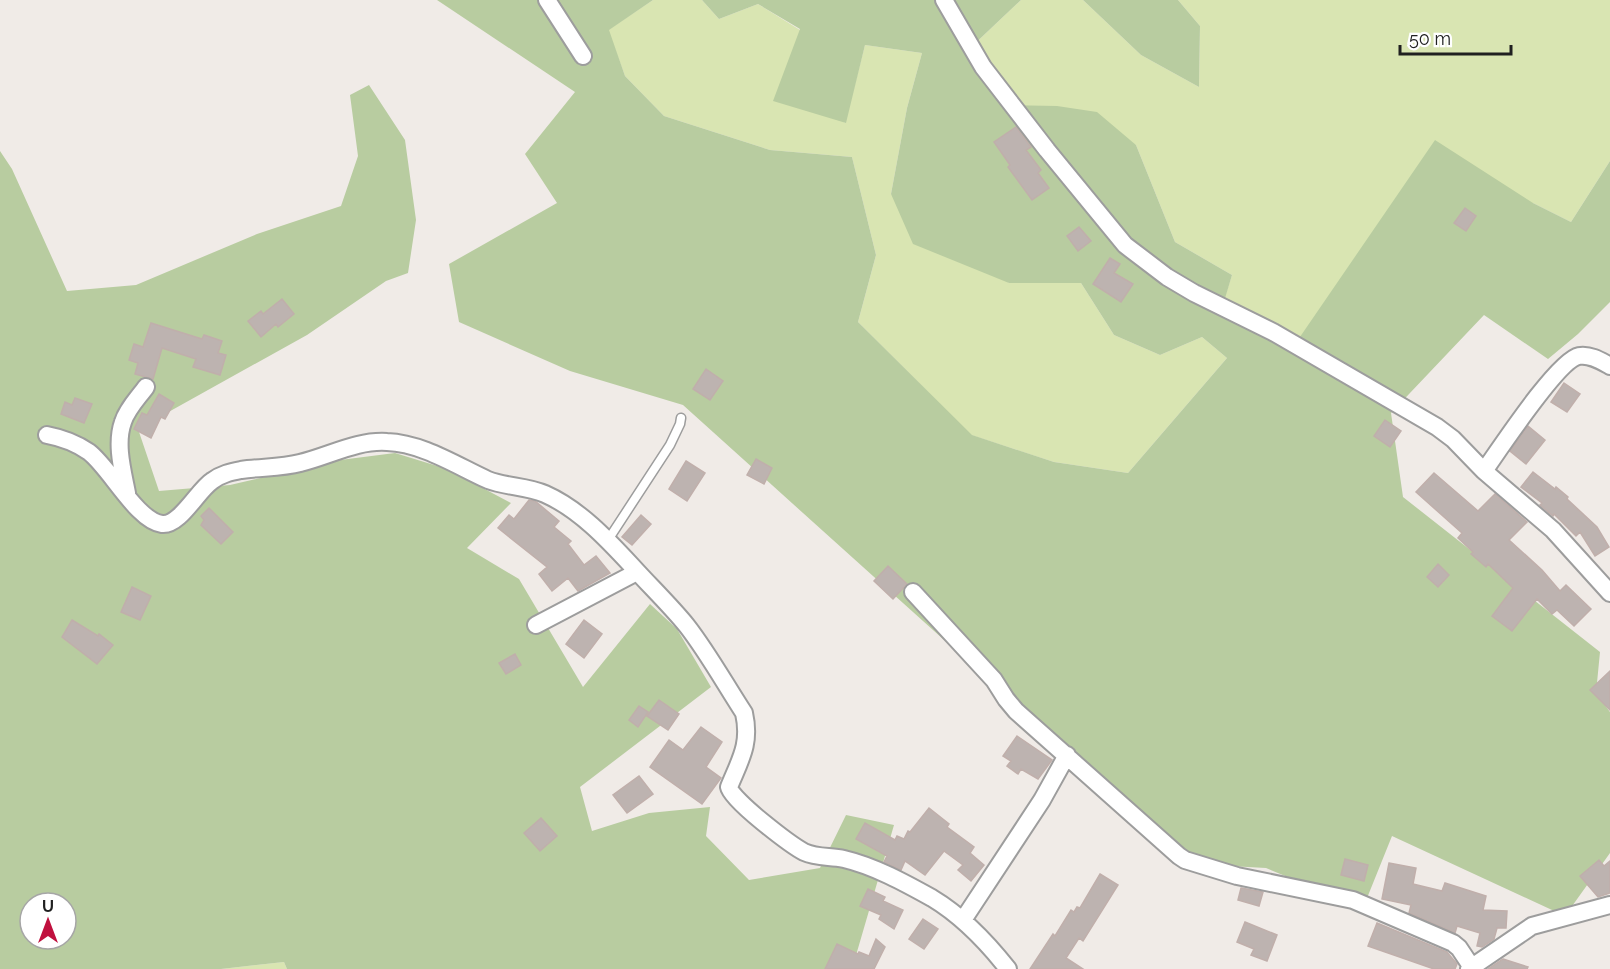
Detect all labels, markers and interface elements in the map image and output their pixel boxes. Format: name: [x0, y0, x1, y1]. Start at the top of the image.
scale bar: [1400, 18, 1511, 56]
text: 50 m: [1409, 28, 1451, 49]
north arrow: [18, 891, 78, 951]
text: U: [42, 897, 54, 916]

